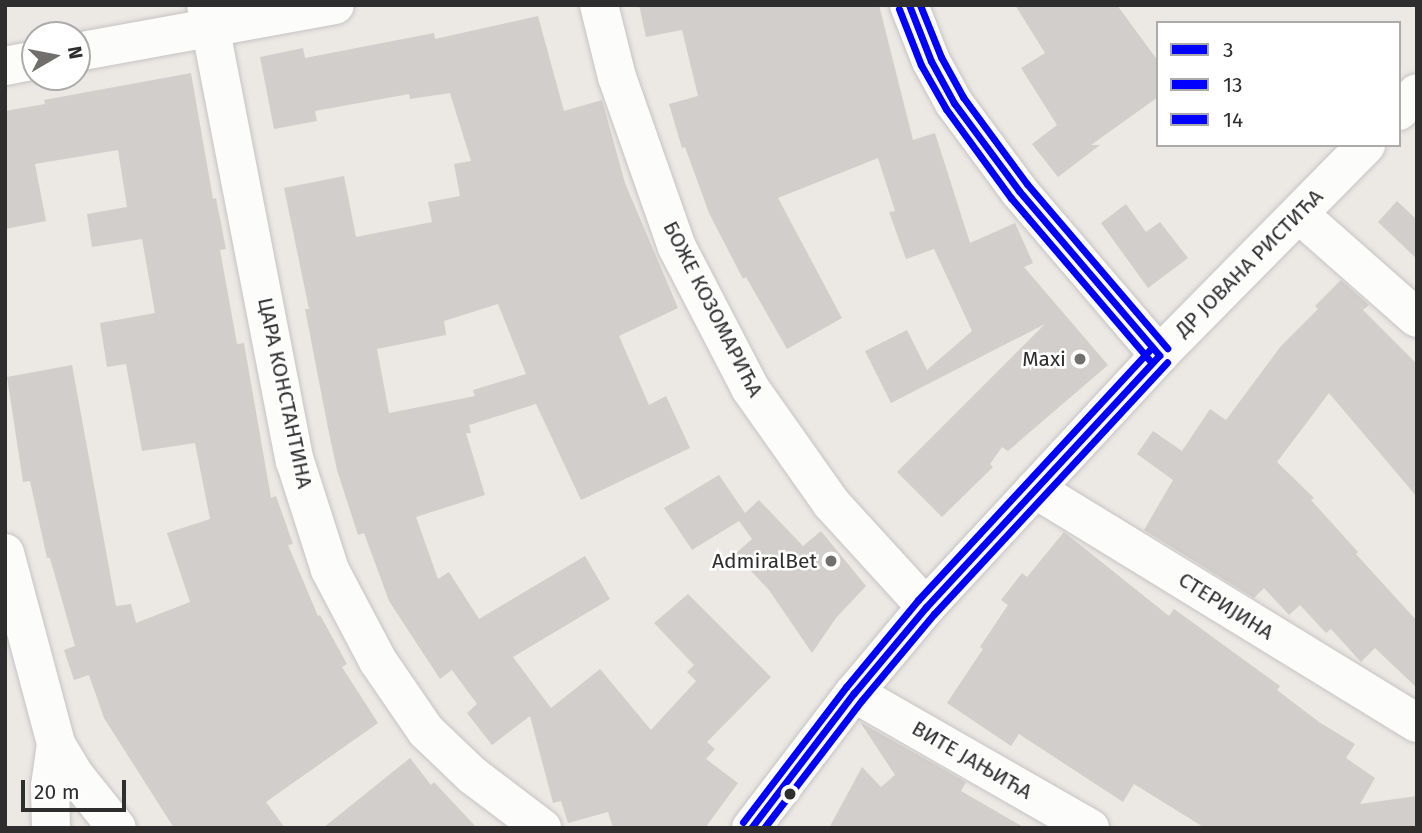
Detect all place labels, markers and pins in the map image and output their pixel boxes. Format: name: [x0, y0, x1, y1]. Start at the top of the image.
place label: Maxi: [1022, 346, 1066, 372]
marker: Maxi: [1072, 351, 1088, 367]
place label: AdmiralBet: [712, 548, 817, 574]
marker: AdmiralBet: [823, 553, 839, 569]
unlabelled marker: [783, 787, 797, 801]

